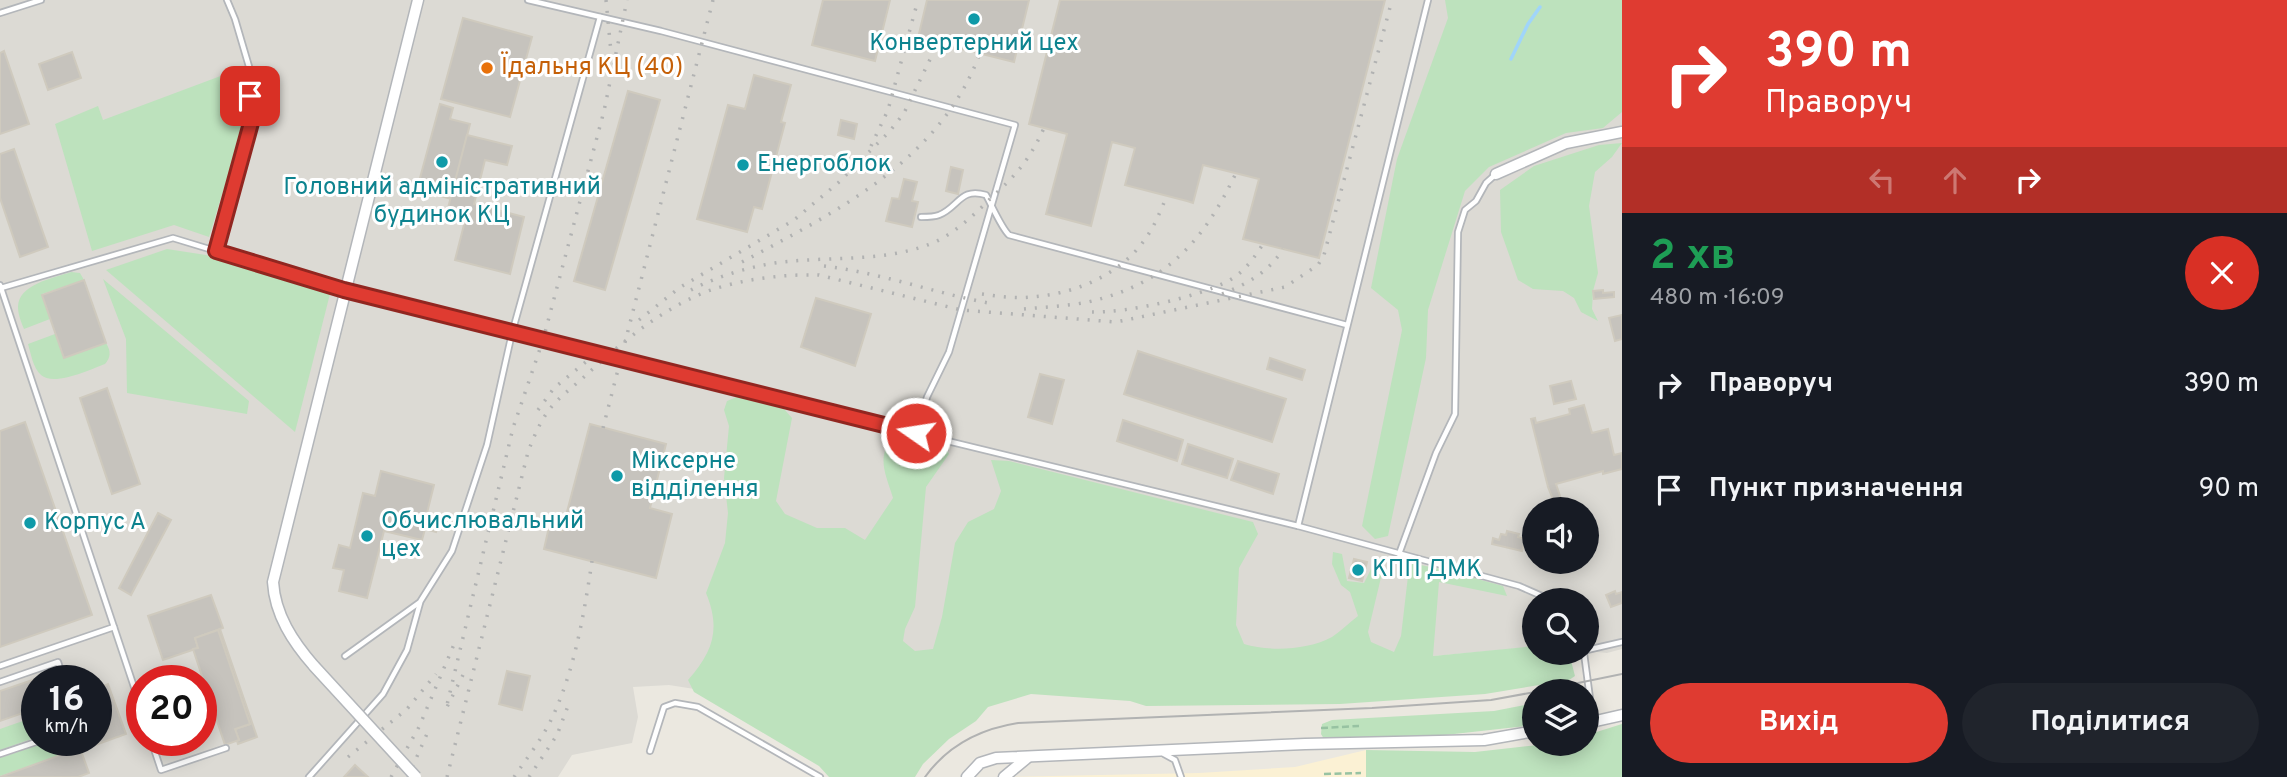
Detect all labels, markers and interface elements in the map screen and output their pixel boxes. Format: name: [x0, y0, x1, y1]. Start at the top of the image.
marker: Конвертерний цех: [966, 11, 982, 27]
text: 390 m: [1765, 23, 1912, 85]
icon: right: [1650, 28, 1741, 119]
place label: Конвертерний цех: [869, 29, 1079, 59]
place label: Їдальня КЦ (40): [501, 51, 683, 83]
marker: Їдальня КЦ (40): [479, 60, 495, 76]
pin: [220, 66, 280, 126]
icon: arrive: [231, 77, 269, 115]
text: Праворуч: [1765, 84, 1912, 124]
place label: Енергоблок: [757, 150, 892, 180]
marker: Головний адміністративний будинок КЦ: [434, 154, 450, 170]
marker: Енергоблок: [735, 157, 751, 173]
icon: left: [1863, 161, 1901, 199]
icon: ahead: [1936, 161, 1974, 199]
icon: right: [2009, 161, 2047, 199]
place label: Головний адміністративний будинок КЦ: [283, 173, 601, 231]
text: 2 хв: [1650, 231, 1735, 284]
button: close: [2185, 236, 2259, 310]
text: 480 m · 16:09: [1650, 284, 1785, 313]
icon: right: [1650, 366, 1688, 404]
text: Праворуч: [1709, 368, 1833, 401]
text: 390 m: [2184, 368, 2259, 401]
position arrow: [879, 396, 953, 470]
place label: Міксерне відділення: [631, 447, 759, 505]
marker: Міксерне відділення: [609, 468, 625, 484]
icon: arrive: [1650, 471, 1688, 509]
text: Пункт призначення: [1709, 473, 1963, 506]
text: 90 m: [2199, 473, 2259, 506]
map controls: [1522, 497, 1599, 756]
button: sound: [1522, 497, 1599, 574]
place label: Обчислювальний цех: [381, 507, 584, 565]
place label: Корпус А: [44, 508, 146, 538]
marker: Корпус А: [22, 515, 38, 531]
marker: Обчислювальний цех: [359, 528, 375, 544]
place label: КПП ДМК: [1372, 555, 1482, 585]
marker: КПП ДМК: [1350, 562, 1366, 578]
button: search: [1522, 588, 1599, 665]
speed limit sign: 20: [126, 665, 217, 756]
text: 16: [49, 679, 84, 723]
button: layers: [1522, 679, 1599, 756]
button: Вихід: [1650, 683, 1948, 763]
button: Поділитися: [1962, 683, 2259, 763]
text: km/h: [45, 716, 88, 739]

